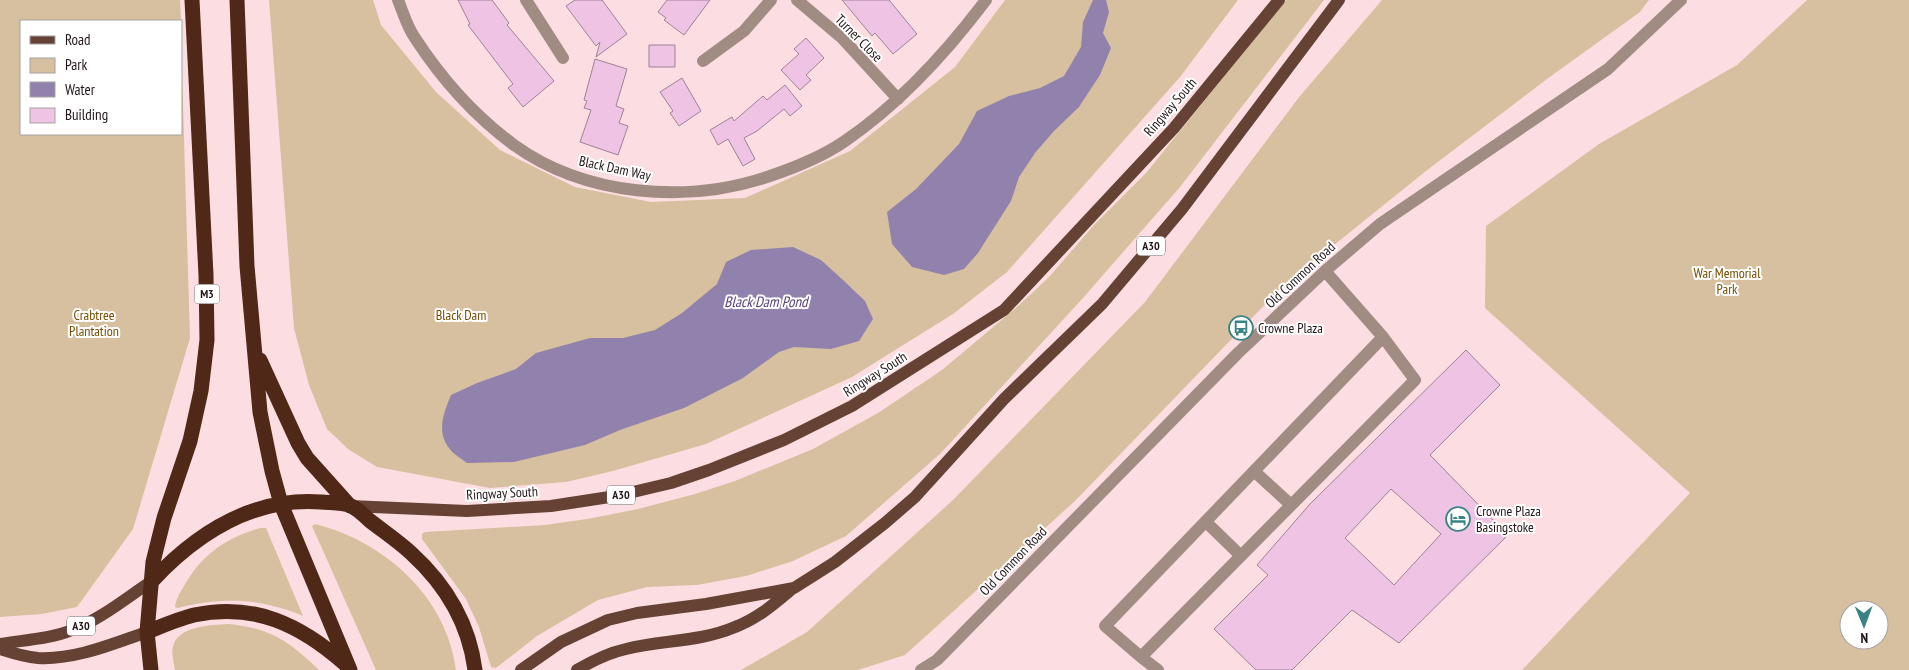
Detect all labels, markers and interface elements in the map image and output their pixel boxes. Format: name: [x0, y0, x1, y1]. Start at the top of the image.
street label: Turner Close: [831, 10, 887, 66]
legend: [20, 20, 182, 135]
text: Road: [65, 30, 91, 49]
text: Park: [65, 55, 87, 74]
street label: Ringway South: [1140, 74, 1200, 140]
text: Water: [65, 80, 96, 99]
text: Building: [65, 105, 108, 124]
street label: Black Dam Way: [577, 152, 653, 185]
road number: A30: [1137, 237, 1165, 256]
street label: Old Common Road: [1261, 238, 1339, 312]
park label: War Memorial Park: [1694, 264, 1761, 298]
road number: M3: [194, 284, 220, 304]
water label: Black Dam Pond: [724, 292, 810, 311]
park label: Crabtree Plantation: [69, 306, 119, 340]
park label: Black Dam: [436, 306, 486, 324]
bus stop icon: Crowne Plaza: [1228, 315, 1254, 341]
place label: Crowne Plaza: [1258, 319, 1323, 337]
street label: Ringway South: [840, 347, 910, 401]
street label: Ringway South: [466, 482, 538, 504]
road number: A30: [607, 486, 635, 504]
place label: Crowne Plaza Basingstoke: [1476, 502, 1541, 536]
hotel icon: Crowne Plaza Basingstoke: [1445, 506, 1471, 532]
street label: Old Common Road: [975, 523, 1051, 599]
north arrow: [1839, 600, 1889, 650]
road number: A30: [67, 616, 95, 636]
text: N: [1860, 629, 1868, 647]

